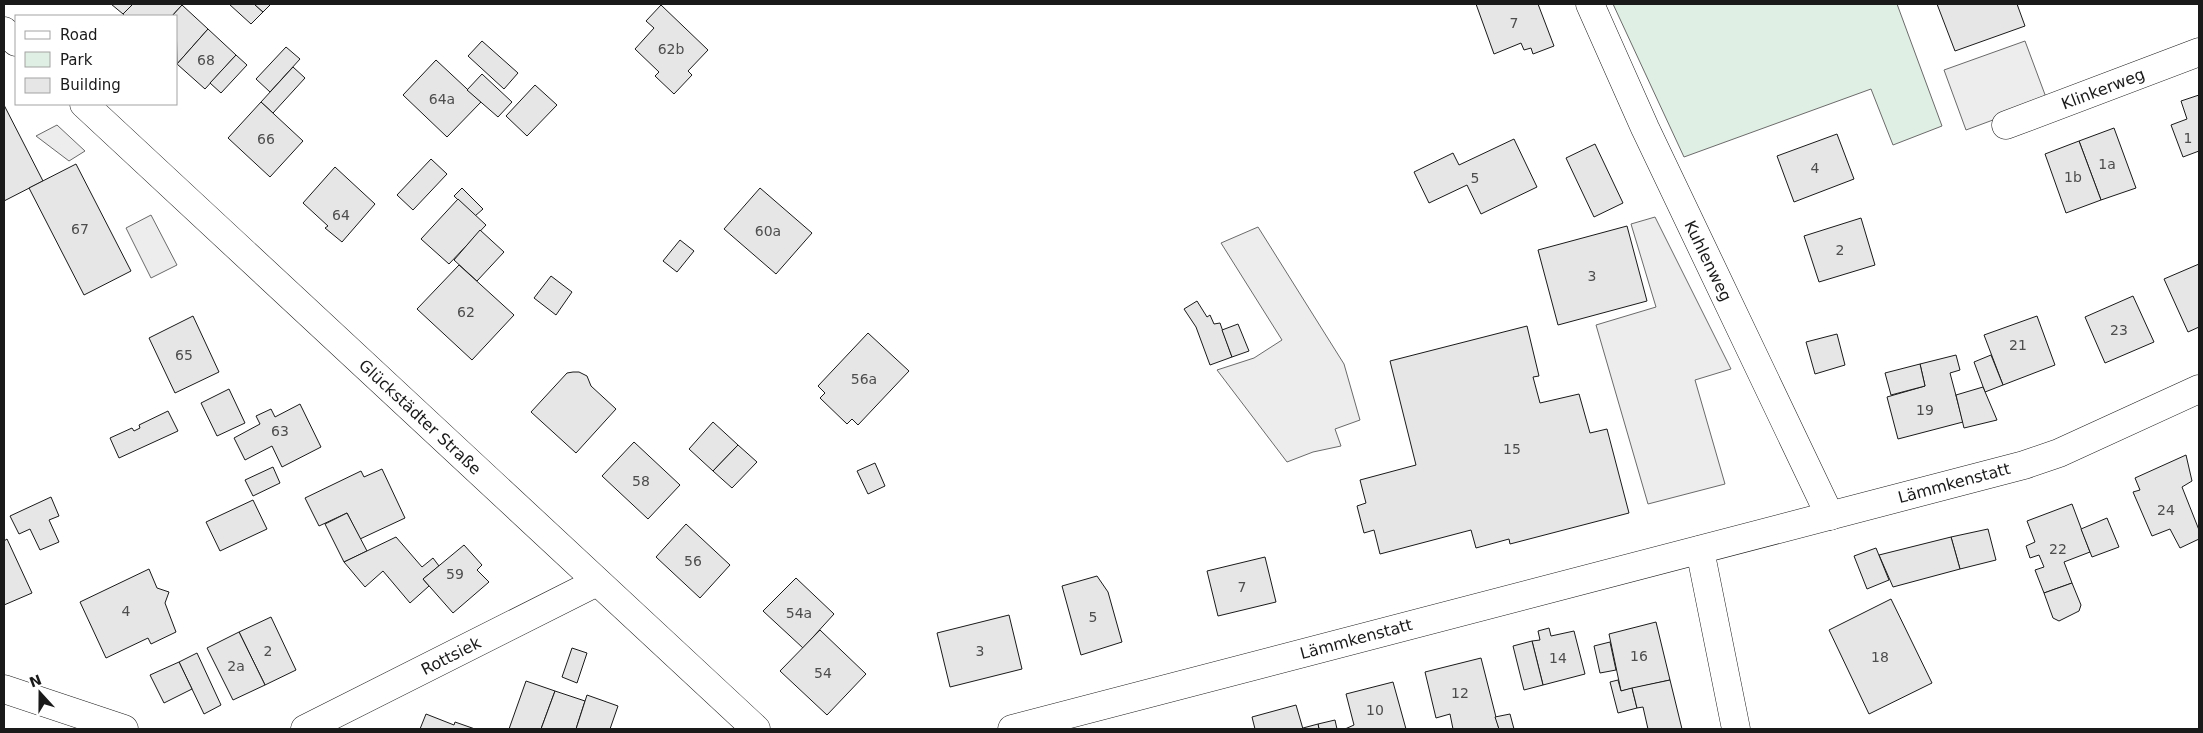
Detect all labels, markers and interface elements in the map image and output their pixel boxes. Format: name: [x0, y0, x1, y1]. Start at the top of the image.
legend: [15, 15, 178, 105]
house number: 7: [1510, 15, 1518, 31]
text: Road: [60, 26, 98, 44]
house number: 62b: [658, 41, 684, 57]
text: Park: [60, 51, 93, 69]
house number: 68: [197, 52, 215, 68]
street label: Klinkerweg: [2059, 64, 2147, 114]
text: Building: [60, 76, 121, 94]
house number: 64a: [429, 91, 455, 107]
house number: 1: [2184, 130, 2192, 146]
house number: 66: [257, 131, 275, 147]
house number: 1a: [2098, 156, 2116, 172]
house number: 4: [1811, 160, 1820, 176]
house number: 1b: [2064, 169, 2082, 185]
house number: 5: [1471, 170, 1479, 186]
house number: 64: [332, 207, 350, 223]
street label: Kuhlenweg: [1680, 218, 1736, 304]
house number: 67: [71, 221, 89, 237]
house number: 60a: [755, 223, 781, 239]
house number: 2: [1836, 242, 1844, 258]
house number: 3: [1588, 268, 1596, 284]
house number: 62: [457, 304, 475, 320]
house number: 23: [2110, 322, 2128, 338]
house number: 21: [2009, 337, 2027, 353]
house number: 65: [175, 347, 193, 363]
street label: Glückstädter Straße: [355, 355, 485, 479]
house number: 56a: [851, 371, 877, 387]
house number: 19: [1916, 402, 1934, 418]
house number: 63: [271, 423, 289, 439]
house number: 15: [1503, 441, 1521, 457]
street label: Lämmkenstatt: [1896, 459, 2012, 507]
house number: 58: [632, 473, 650, 489]
house number: 24: [2157, 502, 2175, 518]
house number: 22: [2049, 541, 2067, 557]
house number: 56: [684, 553, 702, 569]
house number: 59: [446, 566, 464, 582]
house number: 7: [1238, 579, 1246, 595]
house number: 4: [122, 603, 131, 619]
house number: 54a: [786, 605, 812, 621]
house number: 5: [1089, 609, 1097, 625]
street label: Lämmkenstatt: [1298, 615, 1414, 663]
street label: Rottsiek: [418, 633, 485, 679]
house number: 2: [264, 643, 272, 659]
house number: 3: [976, 643, 984, 659]
house number: 16: [1630, 648, 1648, 664]
house number: 18: [1871, 649, 1889, 665]
house number: 14: [1549, 650, 1567, 666]
house number: 2a: [227, 658, 245, 674]
house number: 54: [814, 665, 832, 681]
north arrow: [15, 668, 65, 718]
text: N: [27, 671, 44, 690]
house number: 12: [1451, 685, 1469, 701]
house number: 10: [1366, 702, 1384, 718]

